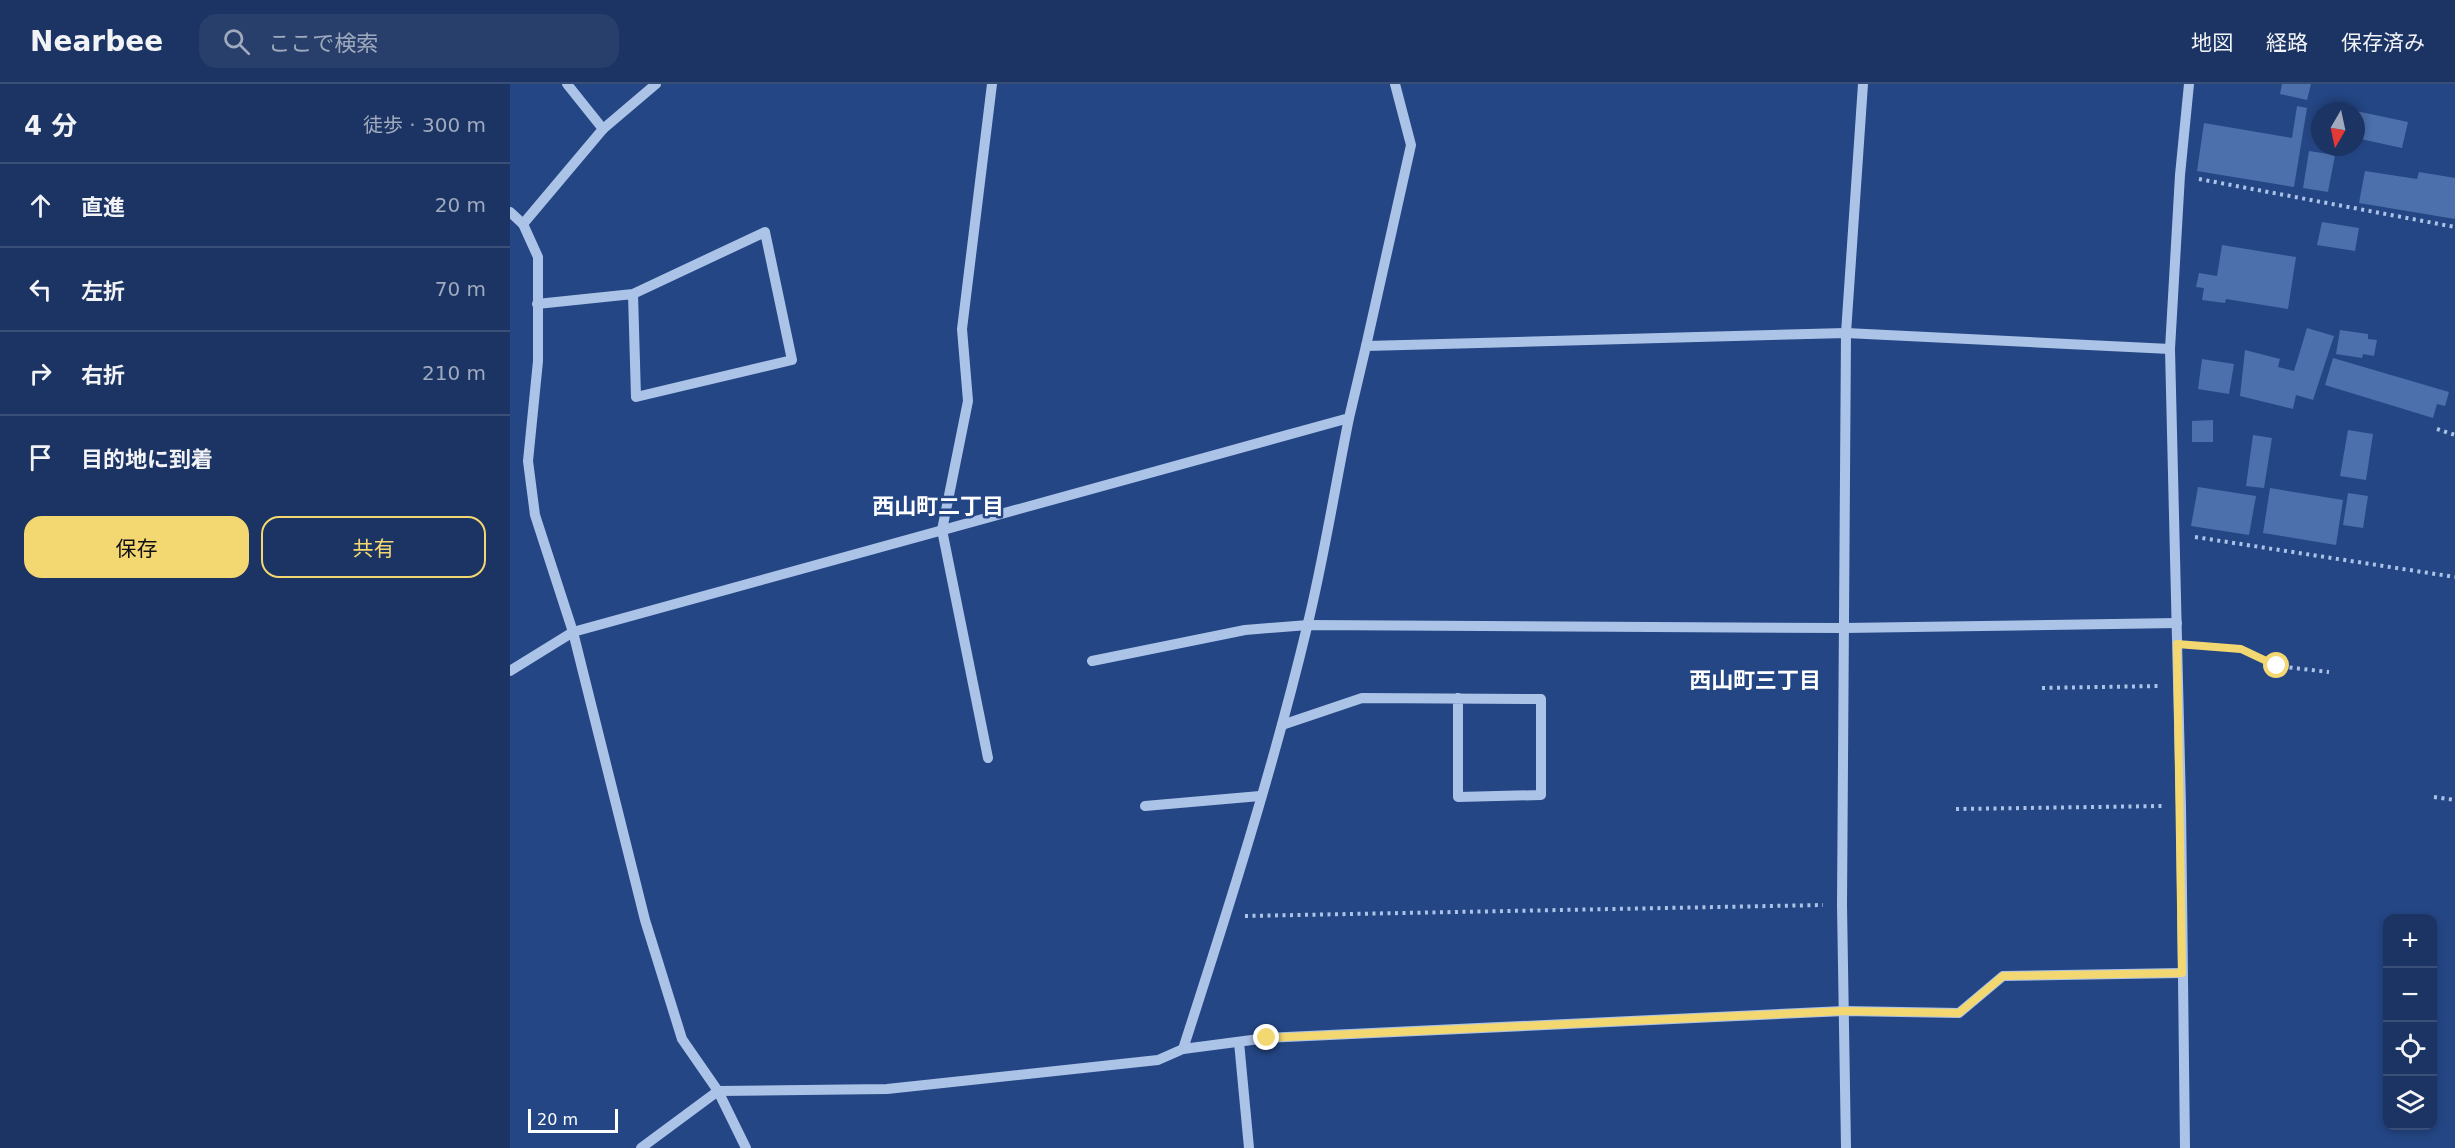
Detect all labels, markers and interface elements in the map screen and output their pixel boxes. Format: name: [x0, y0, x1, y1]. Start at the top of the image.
search box: [199, 14, 619, 68]
text: Nearbee: [30, 25, 163, 58]
icon: search: [220, 25, 253, 58]
text: ここで検索: [268, 31, 378, 56]
text: 地図: [2191, 31, 2233, 55]
text: 経路: [2266, 31, 2308, 55]
text: 保存済み: [2341, 31, 2425, 55]
north arrow: [2311, 102, 2365, 156]
text: 4 分: [24, 111, 77, 141]
text: 徒歩 · 300 m: [363, 113, 486, 137]
icon: ahead: [24, 189, 57, 222]
text: 20 m: [435, 193, 486, 217]
text: 直進: [81, 195, 125, 220]
icon: left: [24, 273, 57, 306]
text: 70 m: [435, 277, 486, 301]
text: 左折: [81, 279, 125, 304]
icon: right: [24, 357, 57, 390]
text: 210 m: [422, 361, 486, 385]
text: 右折: [81, 363, 125, 388]
icon: arrive: [24, 441, 57, 474]
text: 目的地に到着: [81, 447, 213, 472]
district label: 西山町二丁目: [872, 494, 1004, 519]
button: 保存: [24, 516, 249, 578]
button: 共有: [261, 516, 486, 578]
route start: [2263, 652, 2289, 678]
district label: 西山町三丁目: [1689, 668, 1821, 693]
map controls: [2383, 914, 2437, 1130]
button: +: [2383, 914, 2437, 968]
button: −: [2383, 968, 2437, 1022]
button: locate: [2383, 1022, 2437, 1076]
route end: [1253, 1024, 1279, 1050]
button: layers: [2383, 1076, 2437, 1130]
scale bar: [528, 1106, 618, 1134]
text: 20 m: [537, 1110, 578, 1129]

